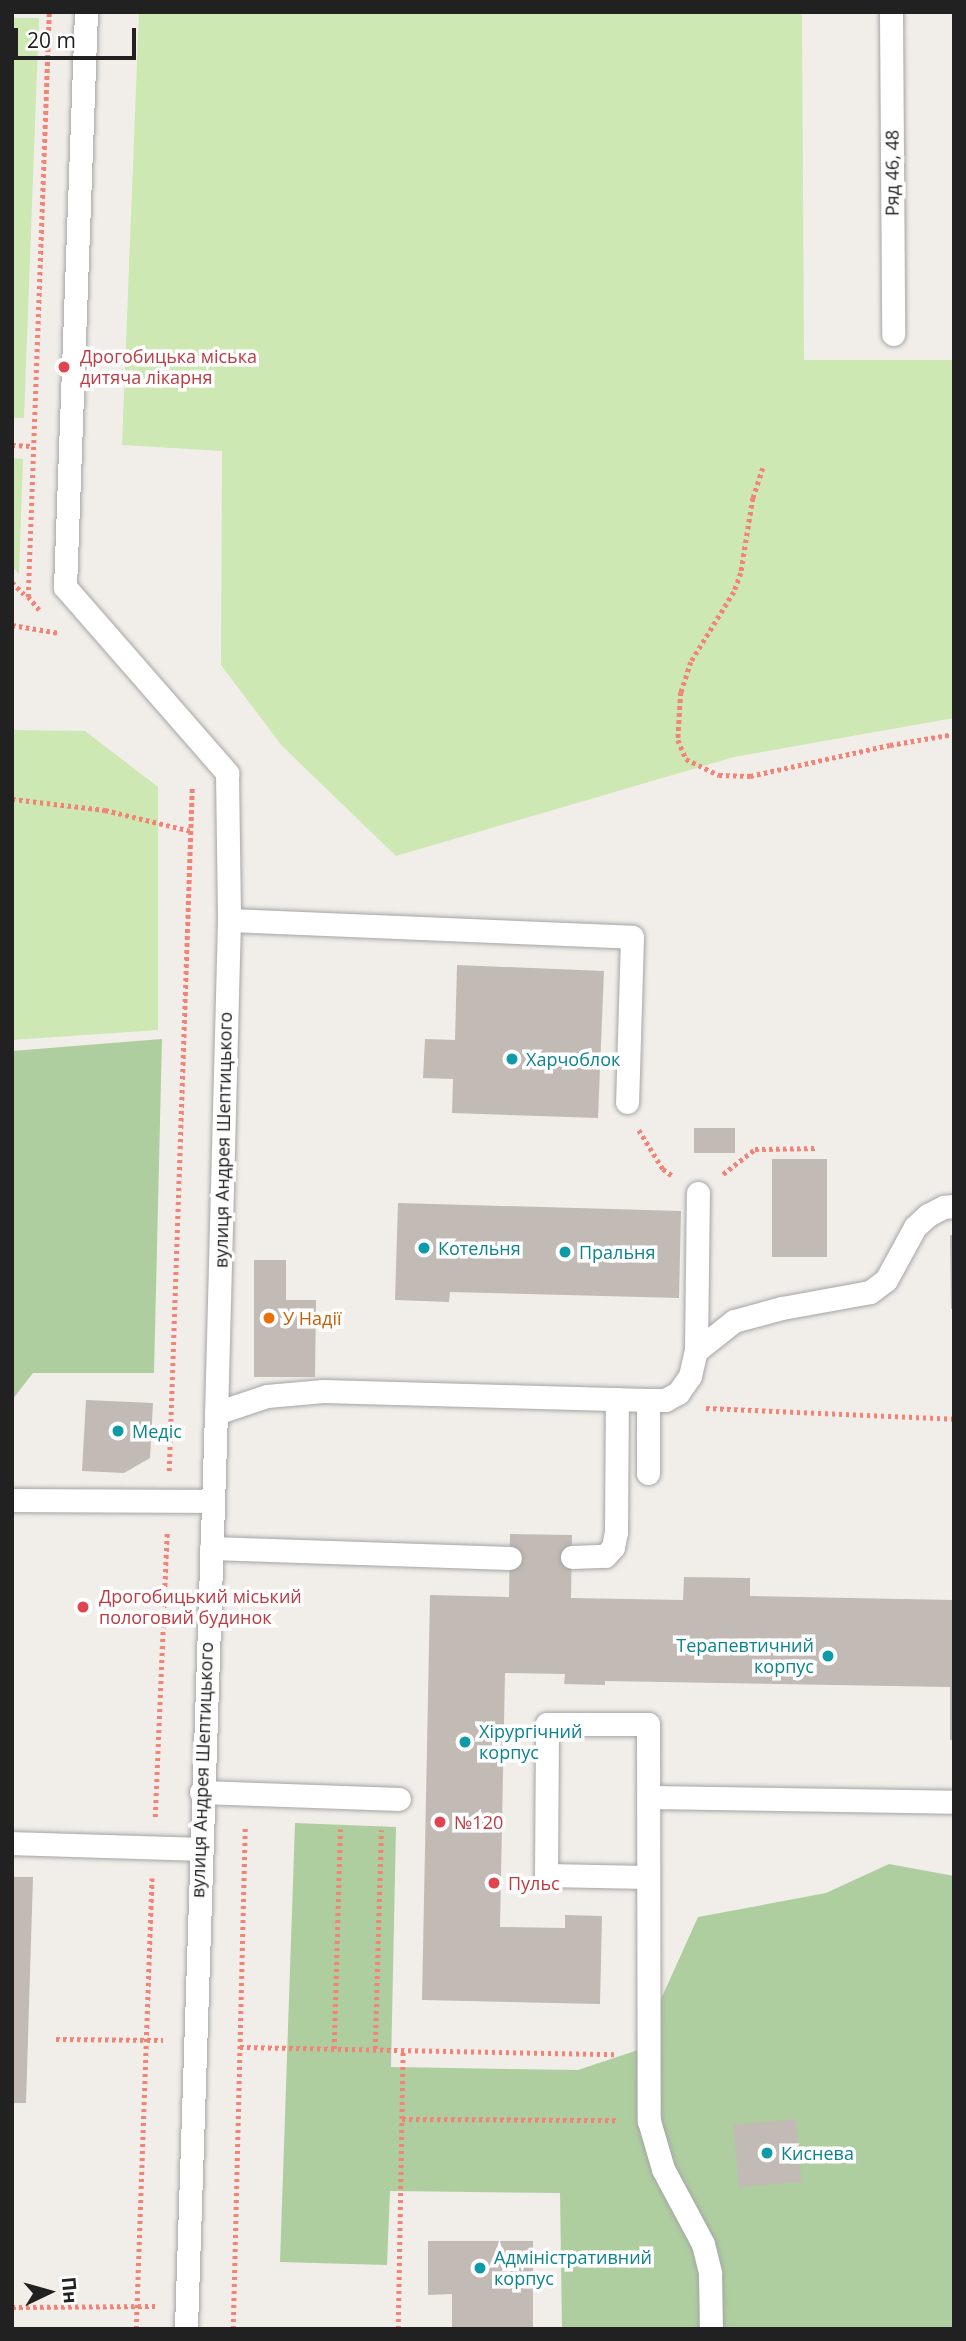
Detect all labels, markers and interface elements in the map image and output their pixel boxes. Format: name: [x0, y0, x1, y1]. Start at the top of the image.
scale bar: [18, 14, 140, 58]
text: 20 m: [27, 26, 76, 54]
street label: Ряд 46, 48: [881, 130, 903, 216]
place label: Дрогобицька міська дитяча лікарня: [80, 346, 257, 388]
marker: Дрогобицька міська дитяча лікарня: [54, 357, 74, 377]
street label: вулиця Андрея Шептицького: [210, 1012, 236, 1268]
place label: Харчоблок: [526, 1048, 620, 1070]
marker: Харчоблок: [504, 1051, 520, 1067]
place label: Котельня: [438, 1237, 521, 1259]
marker: Котельня: [416, 1240, 432, 1256]
place label: Пральня: [579, 1241, 655, 1263]
marker: Пральня: [557, 1244, 573, 1260]
place label: У Надії: [283, 1307, 342, 1329]
marker: У Надії: [261, 1310, 277, 1326]
place label: Медіс: [132, 1420, 182, 1442]
marker: Медіс: [110, 1423, 126, 1439]
place label: Дрогобицький міський пологовий будинок: [99, 1586, 302, 1628]
marker: Дрогобицький міський пологовий будинок: [73, 1597, 93, 1617]
place label: Терапевтичний корпус: [676, 1635, 814, 1678]
street label: вулиця Андрея Шептицького: [187, 1642, 217, 1898]
marker: Терапевтичний корпус: [820, 1648, 836, 1664]
place label: Хірургічний корпус: [479, 1721, 582, 1764]
marker: Хірургічний корпус: [457, 1734, 473, 1750]
place label: №120: [454, 1811, 503, 1833]
marker: №120: [432, 1814, 448, 1830]
place label: Пульс: [508, 1872, 560, 1894]
marker: Пульс: [486, 1875, 502, 1891]
place label: Киснева: [781, 2142, 854, 2164]
marker: Киснева: [759, 2145, 775, 2161]
place label: Адміністративний корпус: [494, 2247, 652, 2290]
north arrow: [14, 2257, 84, 2327]
marker: Адміністративний корпус: [472, 2260, 488, 2276]
text: Пн: [56, 2276, 84, 2305]

